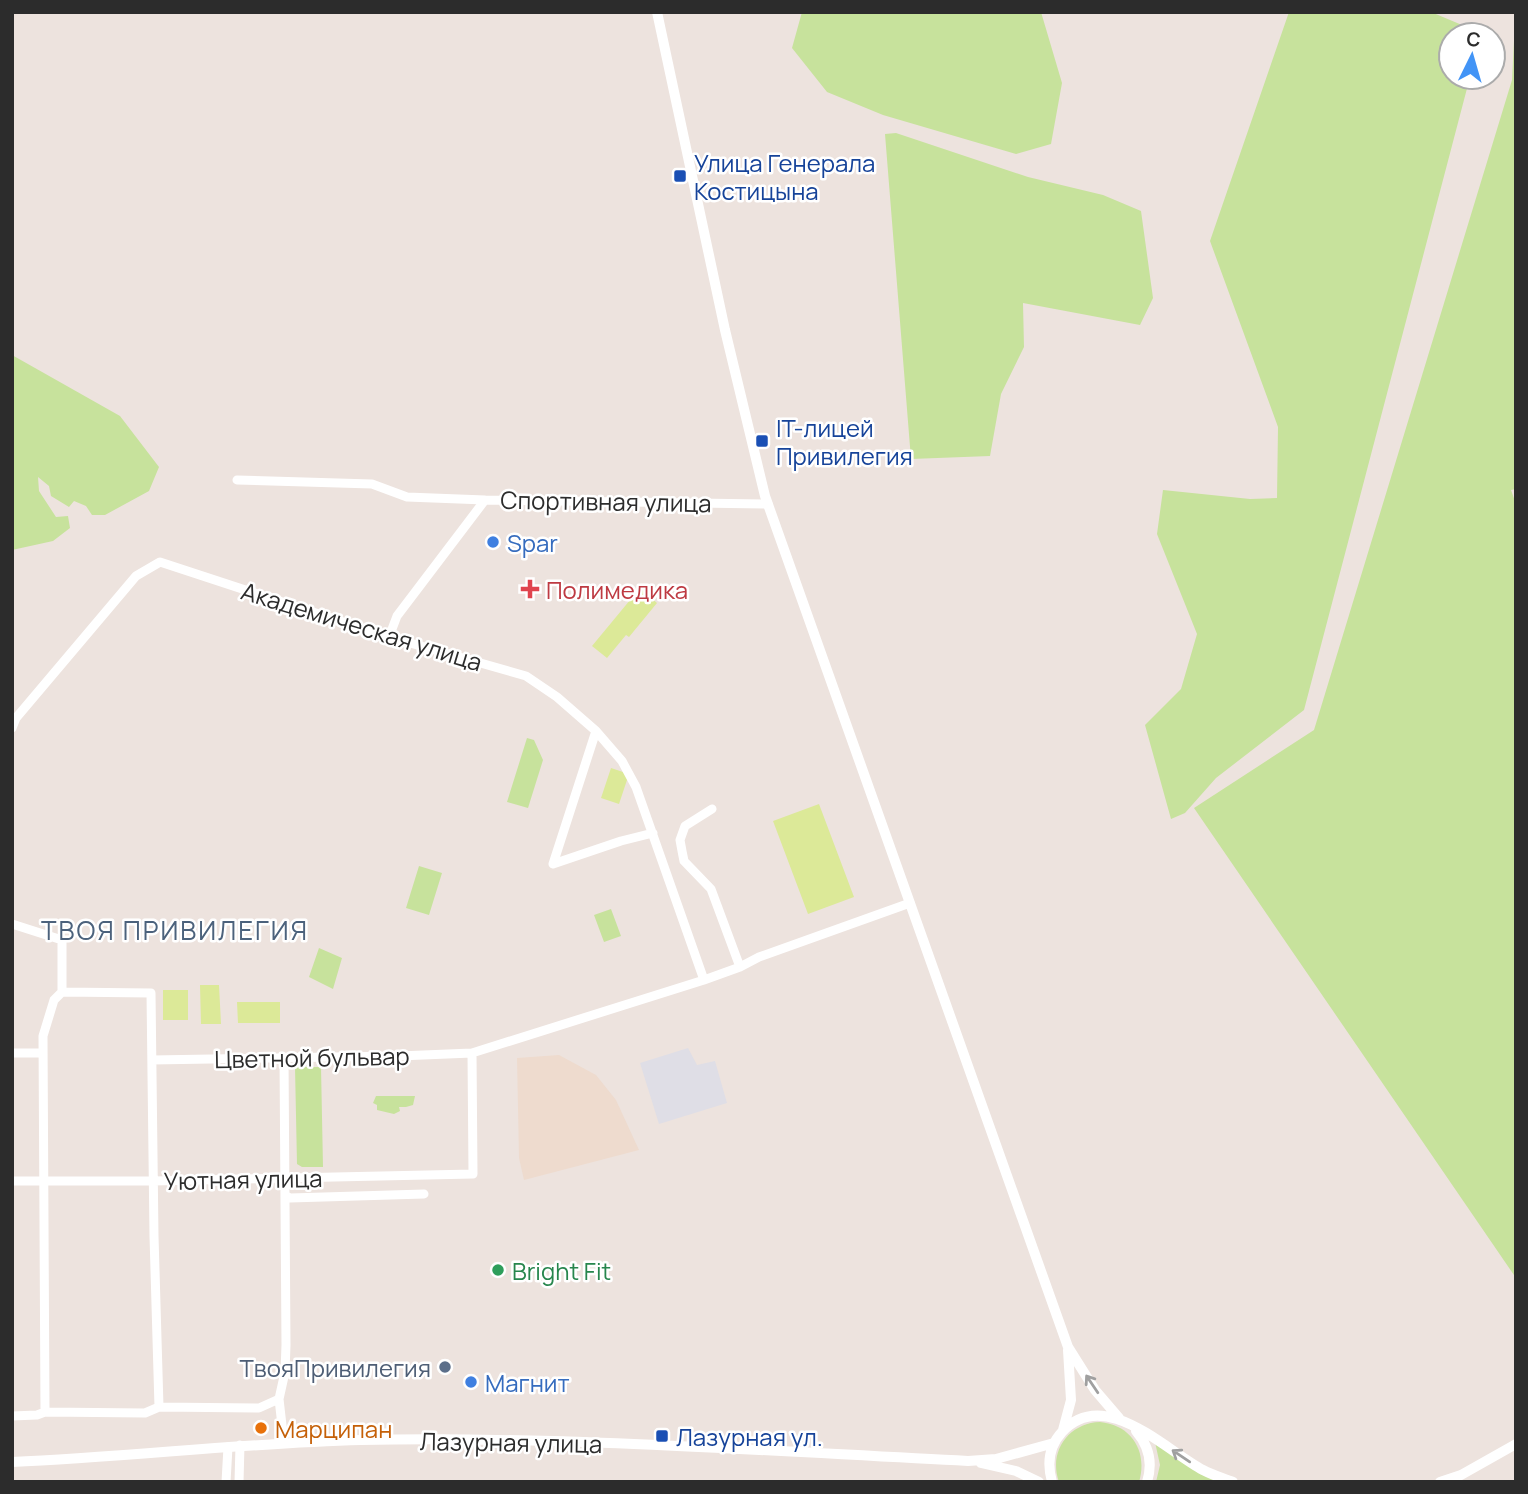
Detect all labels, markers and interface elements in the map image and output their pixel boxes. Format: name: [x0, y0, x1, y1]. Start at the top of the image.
north arrow: [1437, 21, 1507, 91]
text: С: [1465, 26, 1482, 53]
place label: Улица Генерала Костицына: [694, 146, 875, 207]
marker: Улица Генерала Костицына: [672, 168, 688, 184]
place label: IT-лицей Привилегия: [776, 411, 913, 472]
marker: IT-лицей Привилегия: [754, 433, 770, 449]
street label: Спортивная улица: [500, 483, 712, 519]
place label: Spar: [507, 526, 558, 559]
marker: Spar: [485, 534, 501, 550]
place label: Полимедика: [546, 573, 688, 606]
street label: Академическая улица: [238, 574, 486, 678]
marker: Полимедика: [520, 579, 540, 599]
district label: ТВОЯ ПРИВИЛЕГИЯ: [41, 912, 309, 948]
street label: Цветной бульвар: [214, 1039, 410, 1075]
street label: Уютная улица: [163, 1161, 323, 1197]
place label: Bright Fit: [512, 1254, 611, 1287]
marker: Bright Fit: [490, 1262, 506, 1278]
place label: ТвояПривилегия: [239, 1351, 431, 1384]
marker: ТвояПривилегия: [437, 1359, 453, 1375]
place label: Магнит: [485, 1366, 570, 1399]
marker: Магнит: [463, 1374, 479, 1390]
one-way arrow: [1085, 1375, 1099, 1394]
place label: Марципан: [275, 1412, 392, 1445]
marker: Марципан: [253, 1420, 269, 1436]
place label: Лазурная ул.: [676, 1420, 823, 1453]
street label: Лазурная улица: [419, 1424, 603, 1460]
marker: Лазурная ул.: [654, 1428, 670, 1444]
one-way arrow: [1172, 1449, 1192, 1463]

